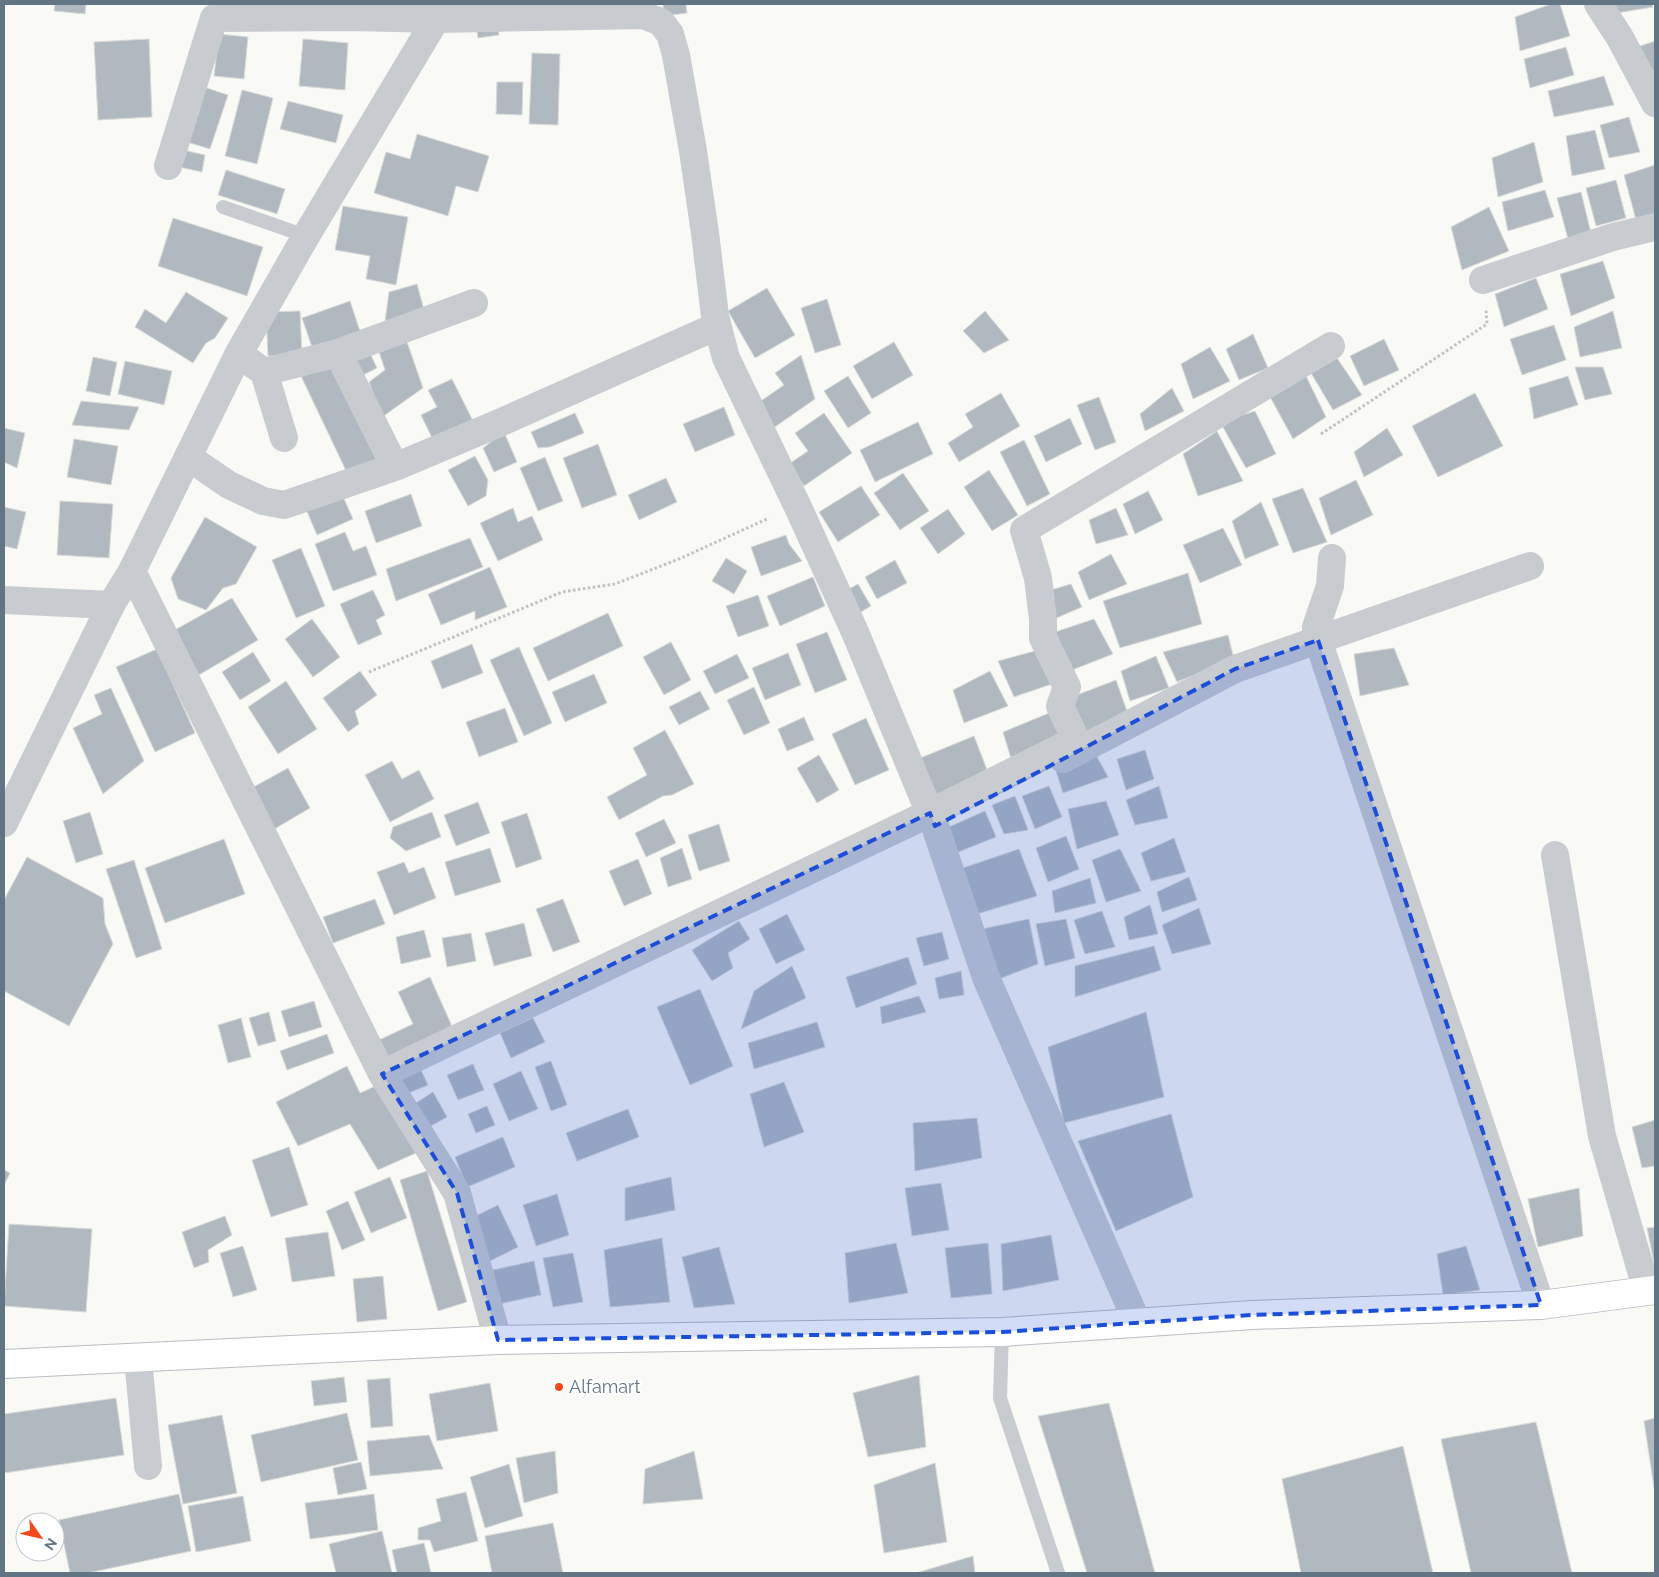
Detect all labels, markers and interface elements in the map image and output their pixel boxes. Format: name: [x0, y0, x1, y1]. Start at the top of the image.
place label: Alfamart: [569, 1376, 640, 1397]
marker: Alfamart: [553, 1381, 565, 1393]
north arrow: [15, 1512, 65, 1562]
text: N: [41, 1535, 60, 1553]

